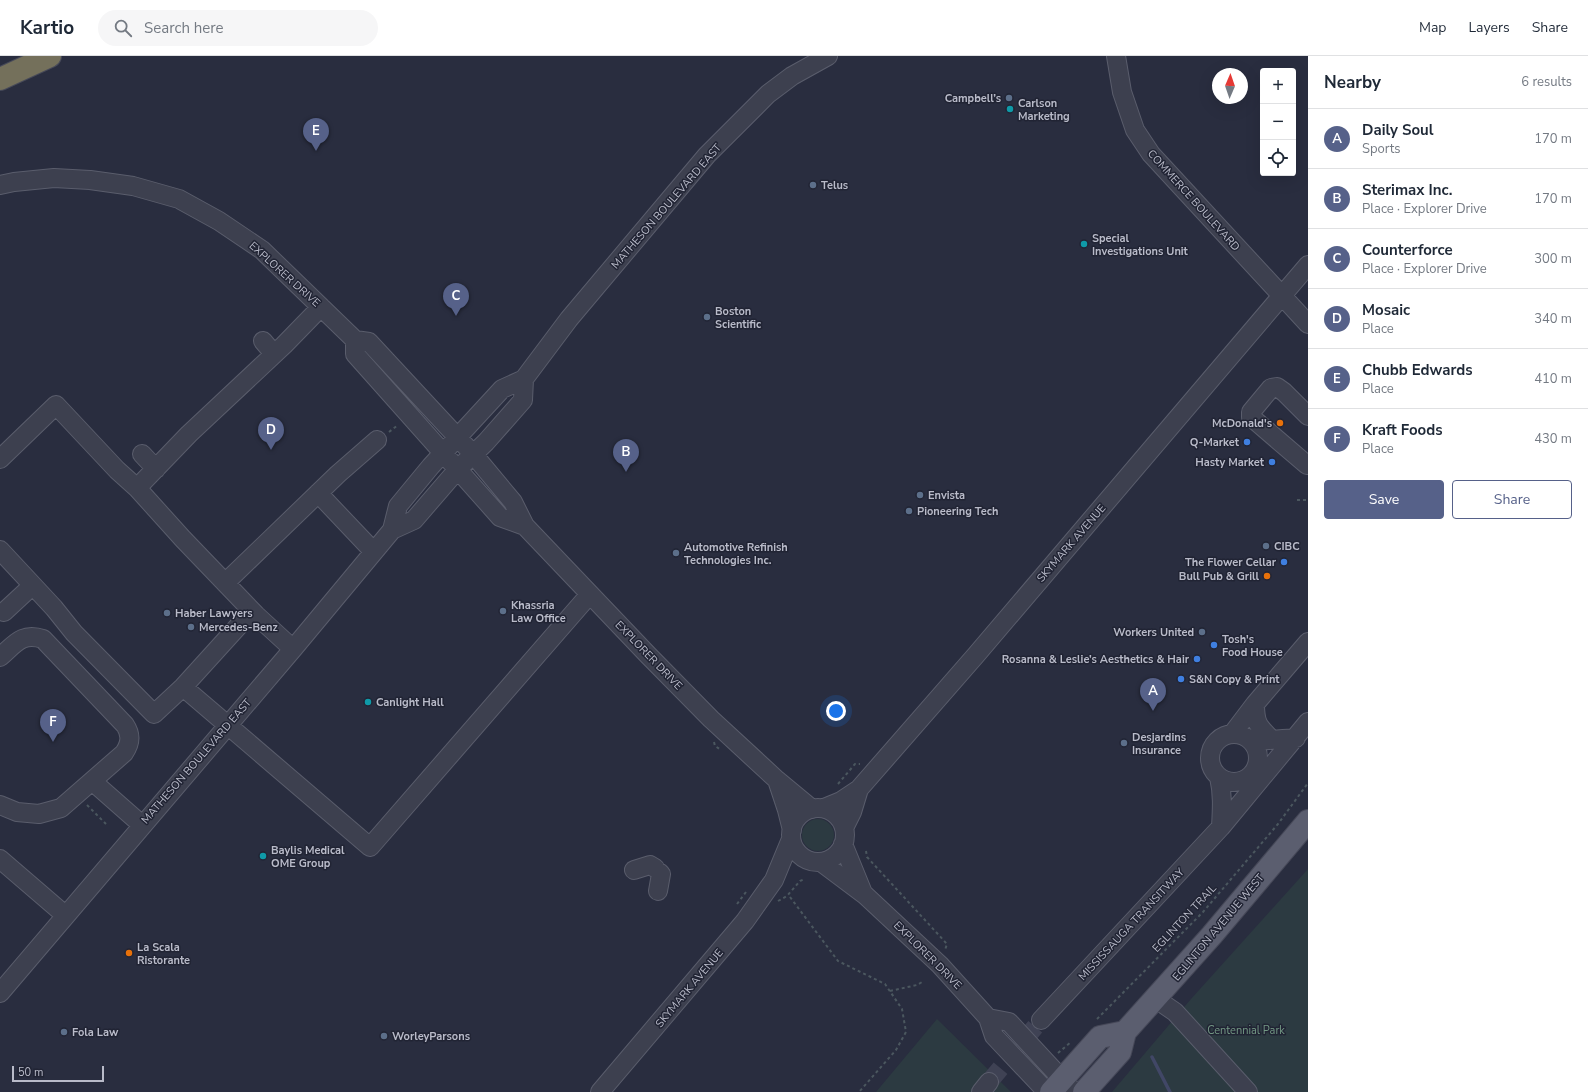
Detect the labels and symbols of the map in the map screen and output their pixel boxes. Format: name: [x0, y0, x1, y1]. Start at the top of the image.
north arrow: [1212, 68, 1248, 104]
place label: Campbell’s: [945, 91, 1001, 106]
marker: Campbell’s: [1004, 93, 1014, 103]
place label: Carlson Marketing: [1018, 96, 1070, 124]
marker: Carlson Marketing: [1005, 104, 1015, 114]
pin: E: [303, 118, 329, 151]
street label: MATHESON BOULEVARD EAST: [608, 140, 725, 272]
street label: COMMERCE BOULEVARD: [1144, 146, 1243, 254]
place label: Telus: [821, 178, 848, 193]
marker: Telus: [808, 180, 818, 190]
place label: Special Investigations Unit: [1092, 231, 1189, 259]
street label: EXPLORER DRIVE: [246, 238, 323, 310]
marker: Special Investigations Unit: [1079, 239, 1089, 249]
pin: C: [443, 283, 469, 316]
place label: Boston Scientific: [715, 304, 762, 332]
marker: Boston Scientific: [702, 312, 712, 322]
place label: McDonald's: [1212, 416, 1272, 431]
pin: D: [258, 417, 284, 450]
marker: McDonald's: [1275, 418, 1285, 428]
place label: Q-Market: [1190, 435, 1240, 450]
marker: Q-Market: [1242, 437, 1252, 447]
pin: B: [613, 439, 639, 472]
place label: Hasty Market: [1195, 455, 1265, 470]
marker: Hasty Market: [1267, 457, 1277, 467]
place label: Envista: [928, 488, 965, 503]
marker: Envista: [915, 490, 925, 500]
street label: SKYMARK AVENUE: [1033, 501, 1109, 585]
place label: Pioneering Tech: [917, 504, 998, 519]
marker: Pioneering Tech: [904, 506, 914, 516]
place label: CIBC: [1274, 539, 1300, 554]
place label: Automotive Refinish Technologies Inc.: [684, 540, 788, 568]
marker: CIBC: [1261, 541, 1271, 551]
marker: Automotive Refinish Technologies Inc.: [671, 548, 681, 558]
place label: The Flower Cellar: [1185, 555, 1277, 570]
marker: The Flower Cellar: [1279, 557, 1289, 567]
place label: Bull Pub & Grill: [1179, 569, 1259, 584]
marker: Bull Pub & Grill: [1262, 571, 1272, 581]
place label: Khassria Law Office: [511, 598, 566, 626]
place label: Haber Lawyers: [175, 606, 253, 621]
marker: Khassria Law Office: [498, 606, 508, 616]
marker: Haber Lawyers: [162, 608, 172, 618]
street label: EXPLORER DRIVE: [612, 617, 686, 693]
place label: Mercedes-Benz: [199, 620, 278, 635]
marker: Mercedes-Benz: [186, 622, 196, 632]
place label: Workers United: [1113, 625, 1194, 640]
marker: Workers United: [1197, 627, 1207, 637]
place label: Tosh's Food House: [1222, 632, 1283, 660]
marker: Tosh's Food House: [1209, 640, 1219, 650]
place label: Rosanna & Leslie’s Aesthetics & Hair: [1002, 652, 1190, 667]
marker: Rosanna & Leslie’s Aesthetics & Hair: [1192, 654, 1202, 664]
place label: S&N Copy & Print: [1189, 672, 1280, 687]
marker: S&N Copy & Print: [1176, 674, 1186, 684]
pin: A: [1140, 678, 1166, 711]
street label: MATHESON BOULEVARD EAST: [138, 695, 255, 827]
place label: Canlight Hall: [376, 695, 444, 710]
marker: Canlight Hall: [363, 697, 373, 707]
your location: [826, 701, 846, 721]
pin: F: [40, 709, 66, 742]
place label: Desjardins Insurance: [1132, 730, 1186, 758]
marker: Desjardins Insurance: [1119, 738, 1129, 748]
place label: Baylis Medical OME Group: [271, 843, 345, 871]
marker: Baylis Medical OME Group: [258, 851, 268, 861]
street label: MISSISSAUGA TRANSITWAY: [1075, 865, 1188, 984]
street label: EGLINTON AVENUE WEST: [1169, 870, 1268, 984]
street label: EGLINTON TRAIL: [1149, 881, 1220, 955]
street label: EXPLORER DRIVE: [890, 918, 965, 993]
place label: La Scala Ristorante: [137, 940, 190, 968]
street label: SKYMARK AVENUE: [652, 946, 727, 1031]
marker: La Scala Ristorante: [124, 948, 134, 958]
park label: Centennial Park: [1207, 1023, 1285, 1038]
place label: Fola Law: [72, 1025, 119, 1040]
marker: Fola Law: [59, 1027, 69, 1037]
place label: WorleyParsons: [392, 1029, 470, 1044]
marker: WorleyParsons: [379, 1031, 389, 1041]
scale bar: [12, 1064, 104, 1083]

